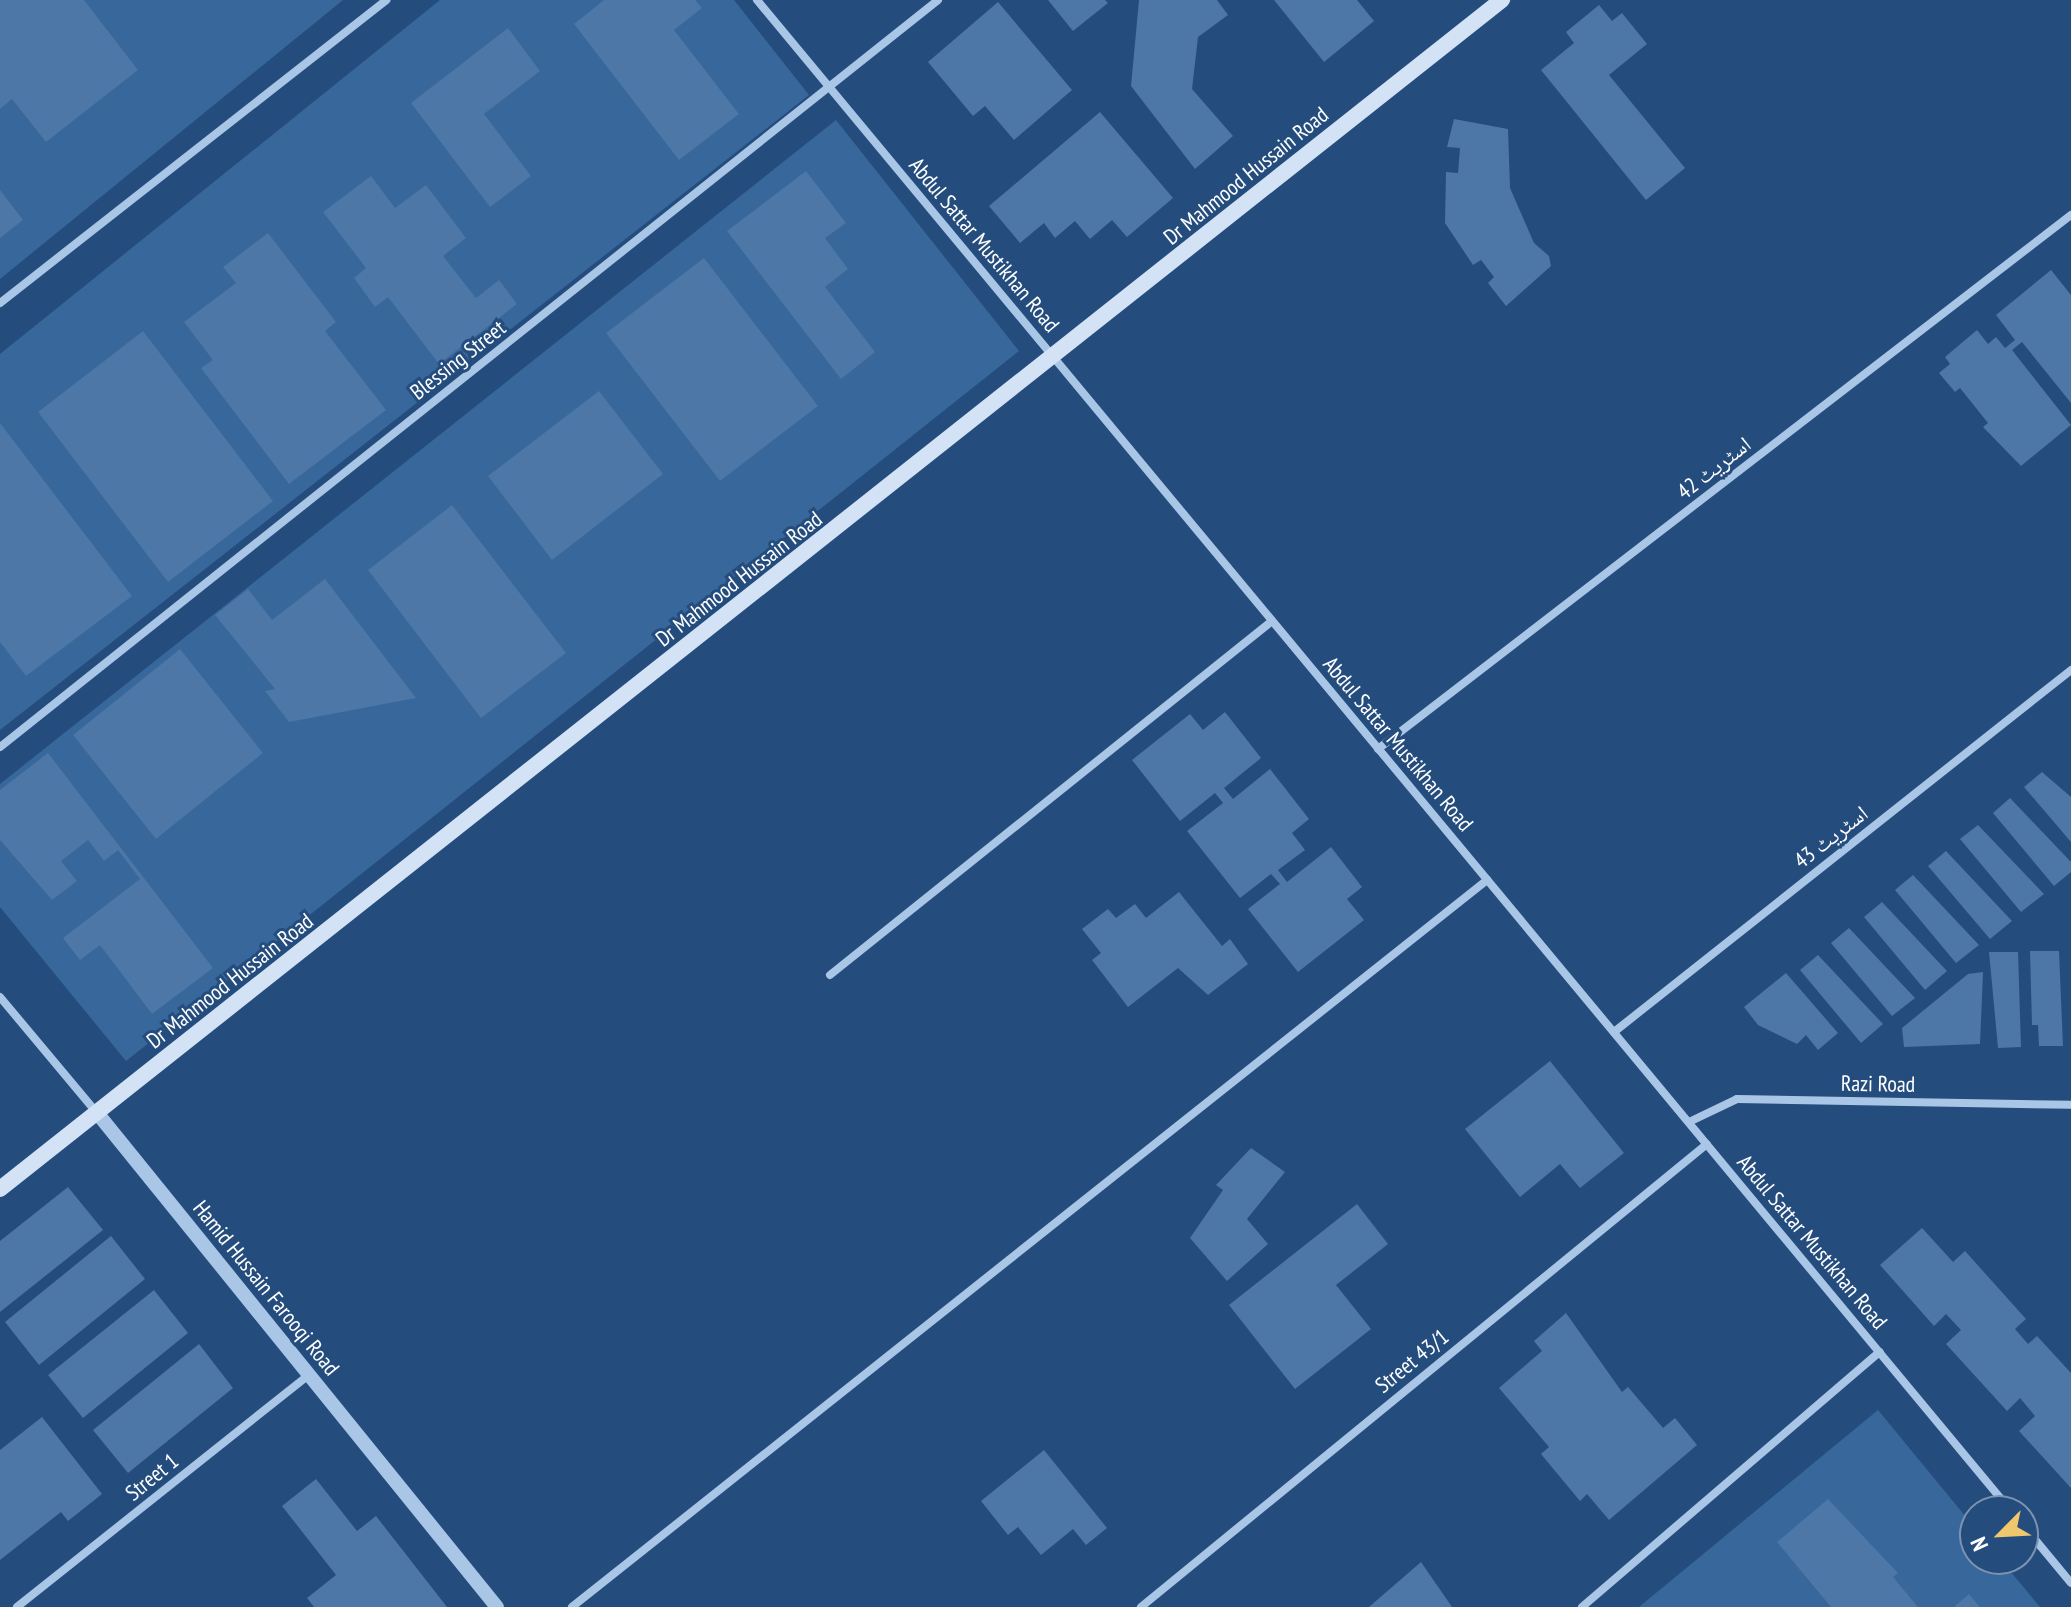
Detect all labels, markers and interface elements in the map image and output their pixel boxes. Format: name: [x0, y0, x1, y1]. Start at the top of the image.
street label: Dr Mahmood Hussain Road: [1158, 102, 1334, 250]
street label: Abdul Sattar Mustikhan Road: [903, 153, 1065, 337]
street label: Blessing Street: [405, 315, 511, 405]
street label: اسٹریٹ 42: [1672, 431, 1756, 505]
street label: Dr Mahmood Hussain Road: [651, 506, 827, 652]
street label: Abdul Sattar Mustikhan Road: [1317, 652, 1479, 836]
street label: اسٹریٹ 43: [1789, 800, 1873, 874]
street label: Dr Mahmood Hussain Road: [142, 908, 318, 1054]
street label: Razi Road: [1841, 1070, 1915, 1098]
street label: Abdul Sattar Mustikhan Road: [1731, 1150, 1893, 1334]
street label: Hamid Hussain Farooqi Road: [187, 1195, 345, 1381]
street label: Street 43/1: [1370, 1324, 1454, 1398]
street label: Street 1: [120, 1448, 184, 1506]
north arrow: [1959, 1495, 2039, 1575]
text: N: [1964, 1533, 1994, 1555]

